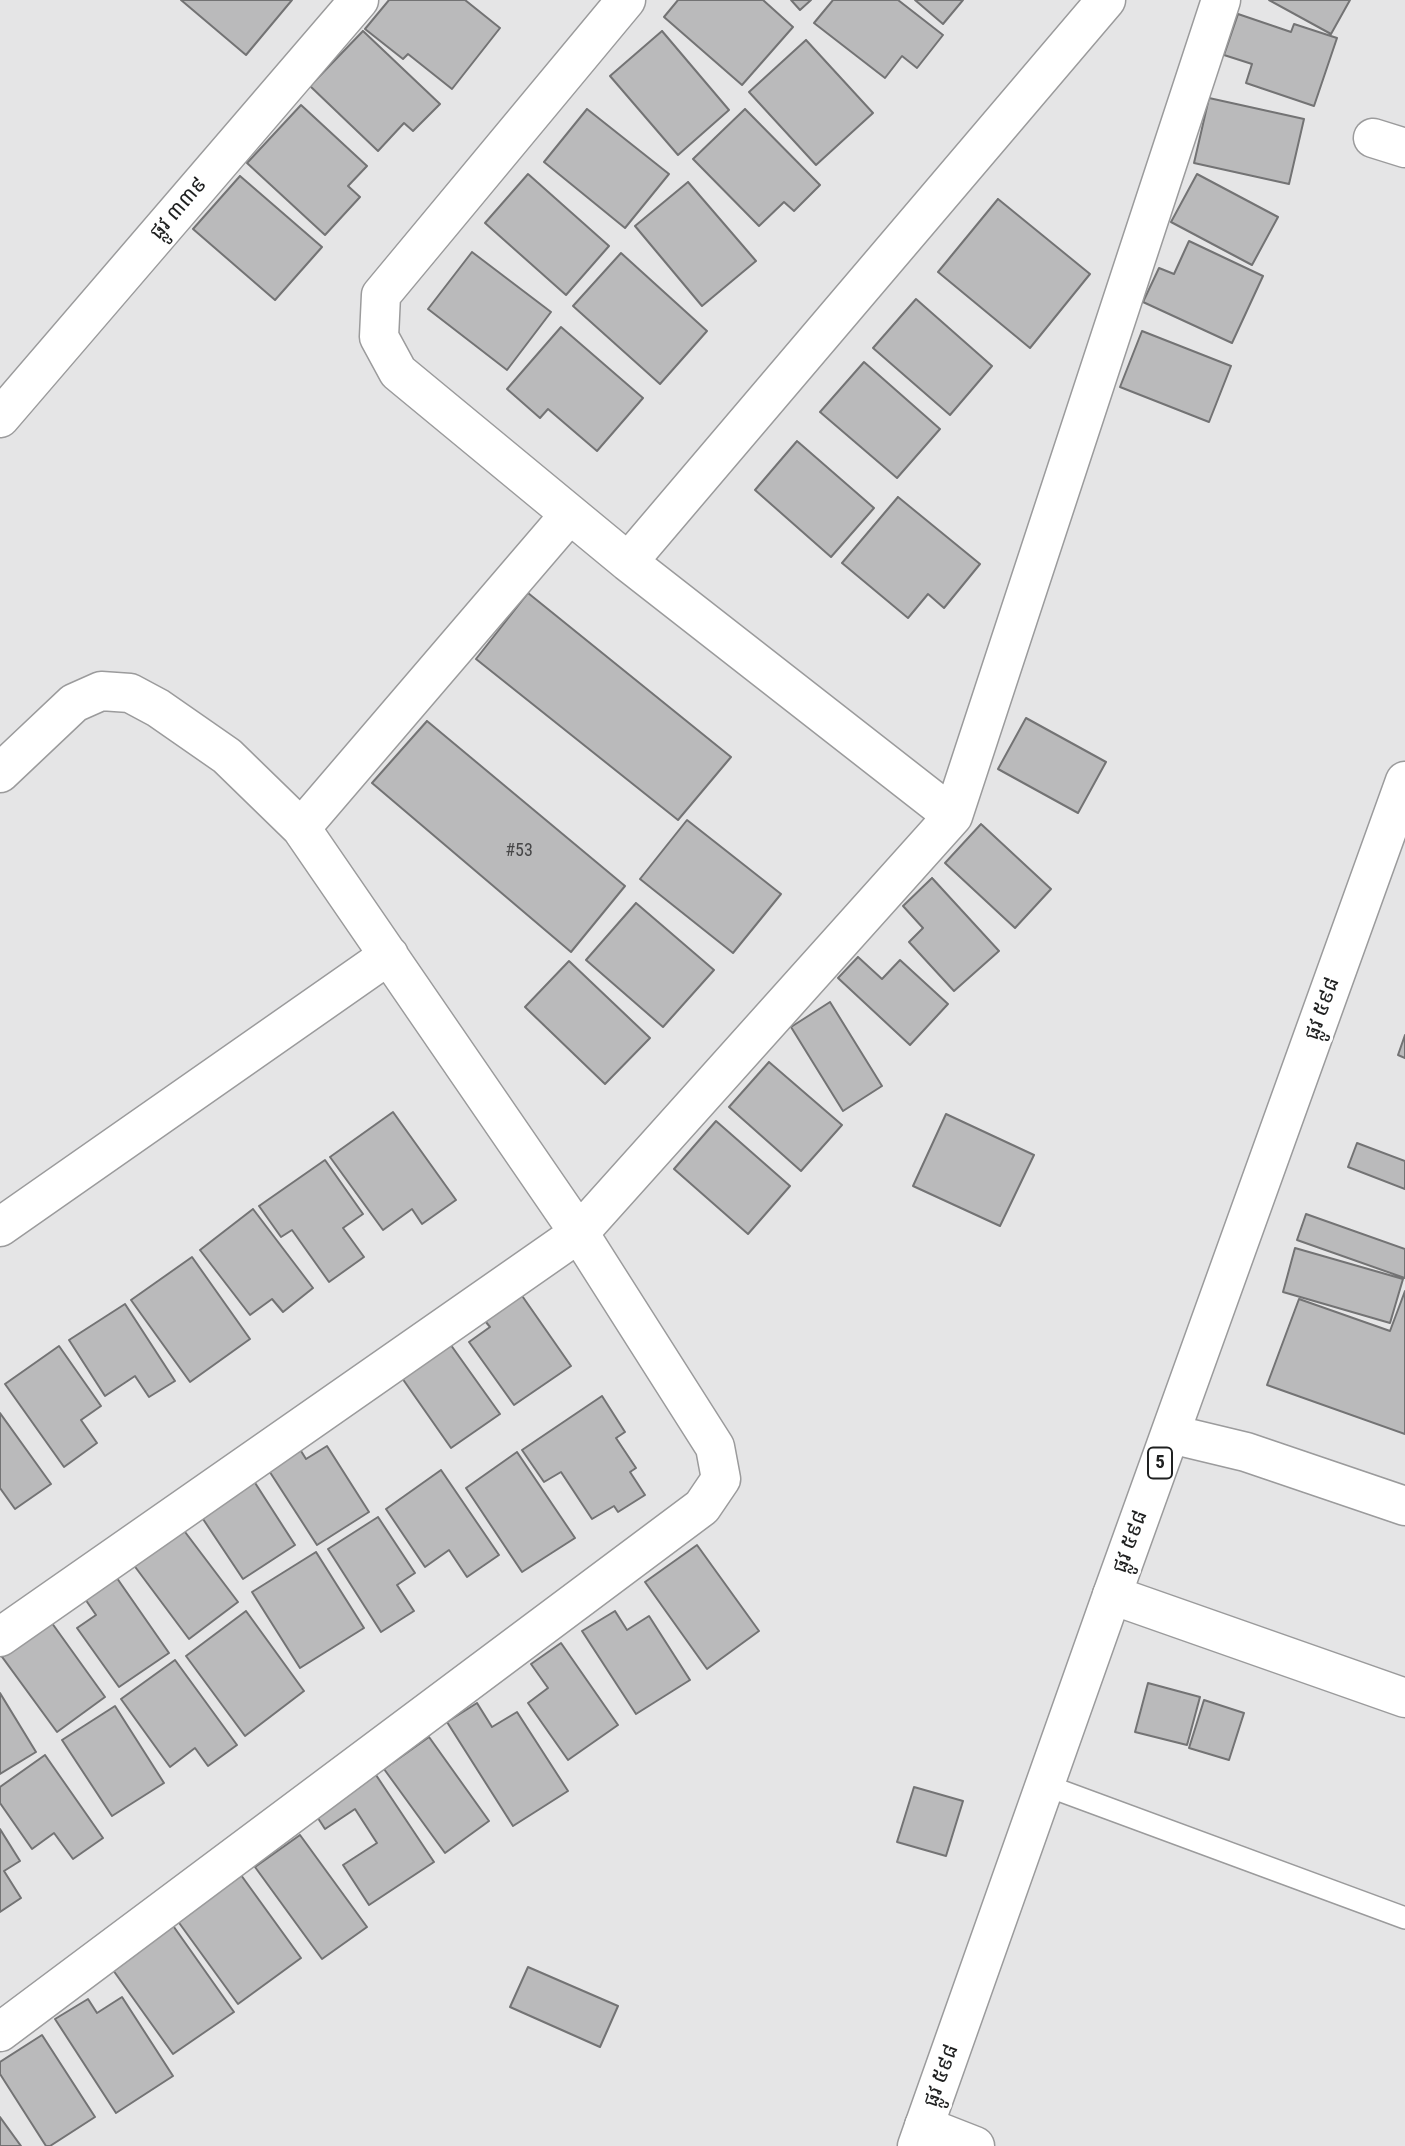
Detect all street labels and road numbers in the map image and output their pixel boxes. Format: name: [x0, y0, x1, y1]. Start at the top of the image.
street label: ផ្លូវ ៣៣៩: [145, 173, 213, 245]
street label: ផ្លូវ ៥៩៨: [1300, 974, 1346, 1044]
road number: 5: [1148, 1448, 1172, 1478]
street label: ផ្លូវ ៥៩៨: [1108, 1507, 1154, 1577]
street label: ផ្លូវ ៥៩៨: [919, 2041, 965, 2111]

